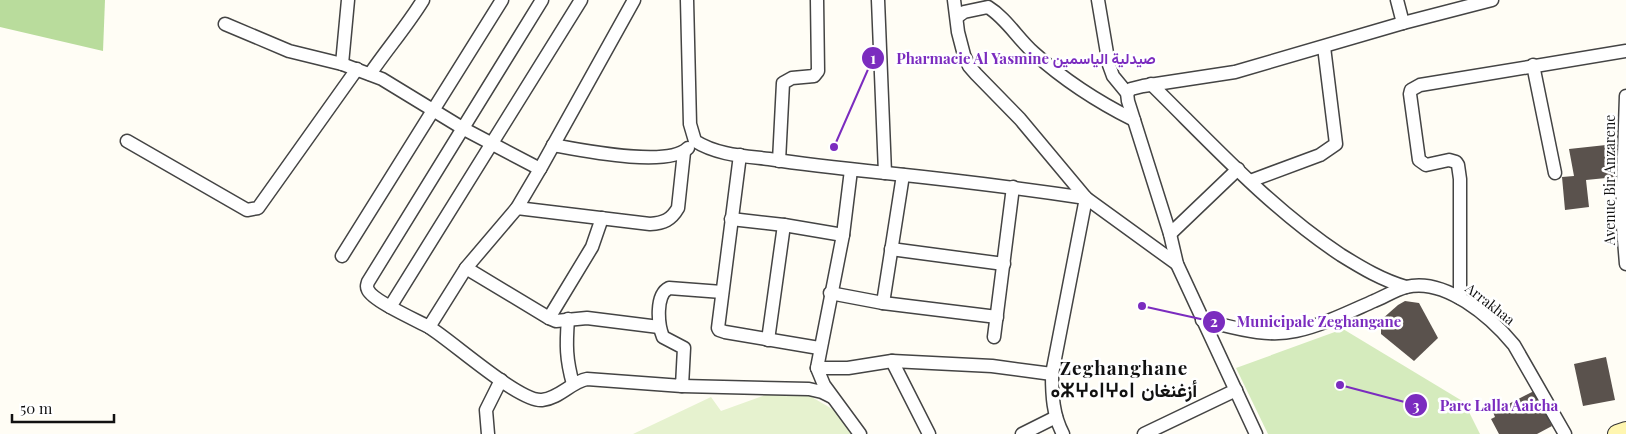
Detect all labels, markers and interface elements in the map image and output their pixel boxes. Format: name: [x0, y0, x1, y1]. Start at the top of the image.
callout: Pharmacie Al Yasmine صيدلية الياسمين: [861, 43, 1166, 73]
text: 1: [870, 48, 876, 68]
text: Pharmacie Al Yasmine صيدلية الياسمين: [896, 48, 1156, 68]
street label: Avenue Bir Anzarene: [1600, 115, 1619, 246]
street label: Arrakhaa: [1461, 278, 1519, 329]
callout: Municipale Zeghangane: [1201, 307, 1411, 337]
text: 2: [1210, 311, 1218, 331]
text: Municipale Zeghangane: [1237, 311, 1402, 331]
district label: Zeghanghane ⴰⵣⵖⴰⵏⵖⴰⵏ أزغنغان: [1051, 354, 1197, 403]
callout: Parc Lalla Aaicha: [1404, 390, 1568, 420]
scale bar: [12, 392, 115, 424]
text: 3: [1412, 395, 1420, 415]
text: Parc Lalla Aaicha: [1440, 395, 1559, 415]
text: 50 m: [20, 398, 53, 418]

